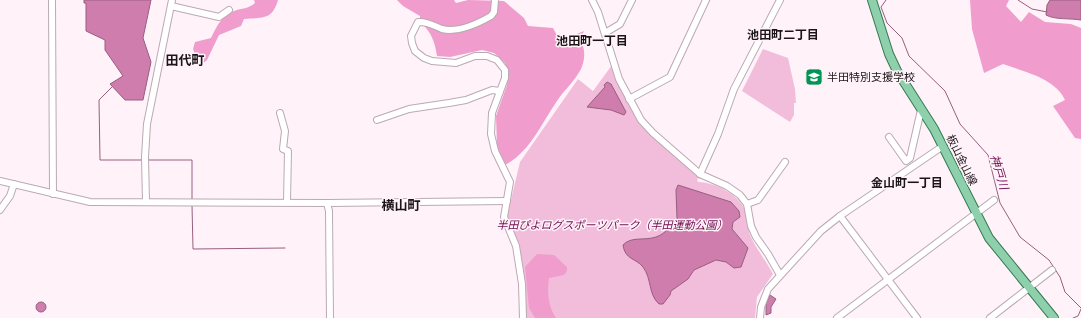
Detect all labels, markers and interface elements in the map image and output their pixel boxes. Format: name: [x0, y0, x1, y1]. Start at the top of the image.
district label: 池田町二丁目: [747, 28, 819, 42]
district label: 池田町一丁目: [556, 34, 628, 48]
district label: 田代町: [165, 53, 205, 68]
school or university icon: 半田特別支援学校: [804, 67, 824, 87]
place label: 半田特別支援学校: [827, 71, 915, 83]
street label: 板山金山線: [945, 133, 979, 187]
water label: 神戸川: [987, 153, 1012, 193]
district label: 金山町一丁目: [871, 176, 943, 190]
district label: 横山町: [381, 198, 421, 213]
park label: 半田ぴよログスポーツパーク（半田運動公園）: [497, 219, 727, 231]

